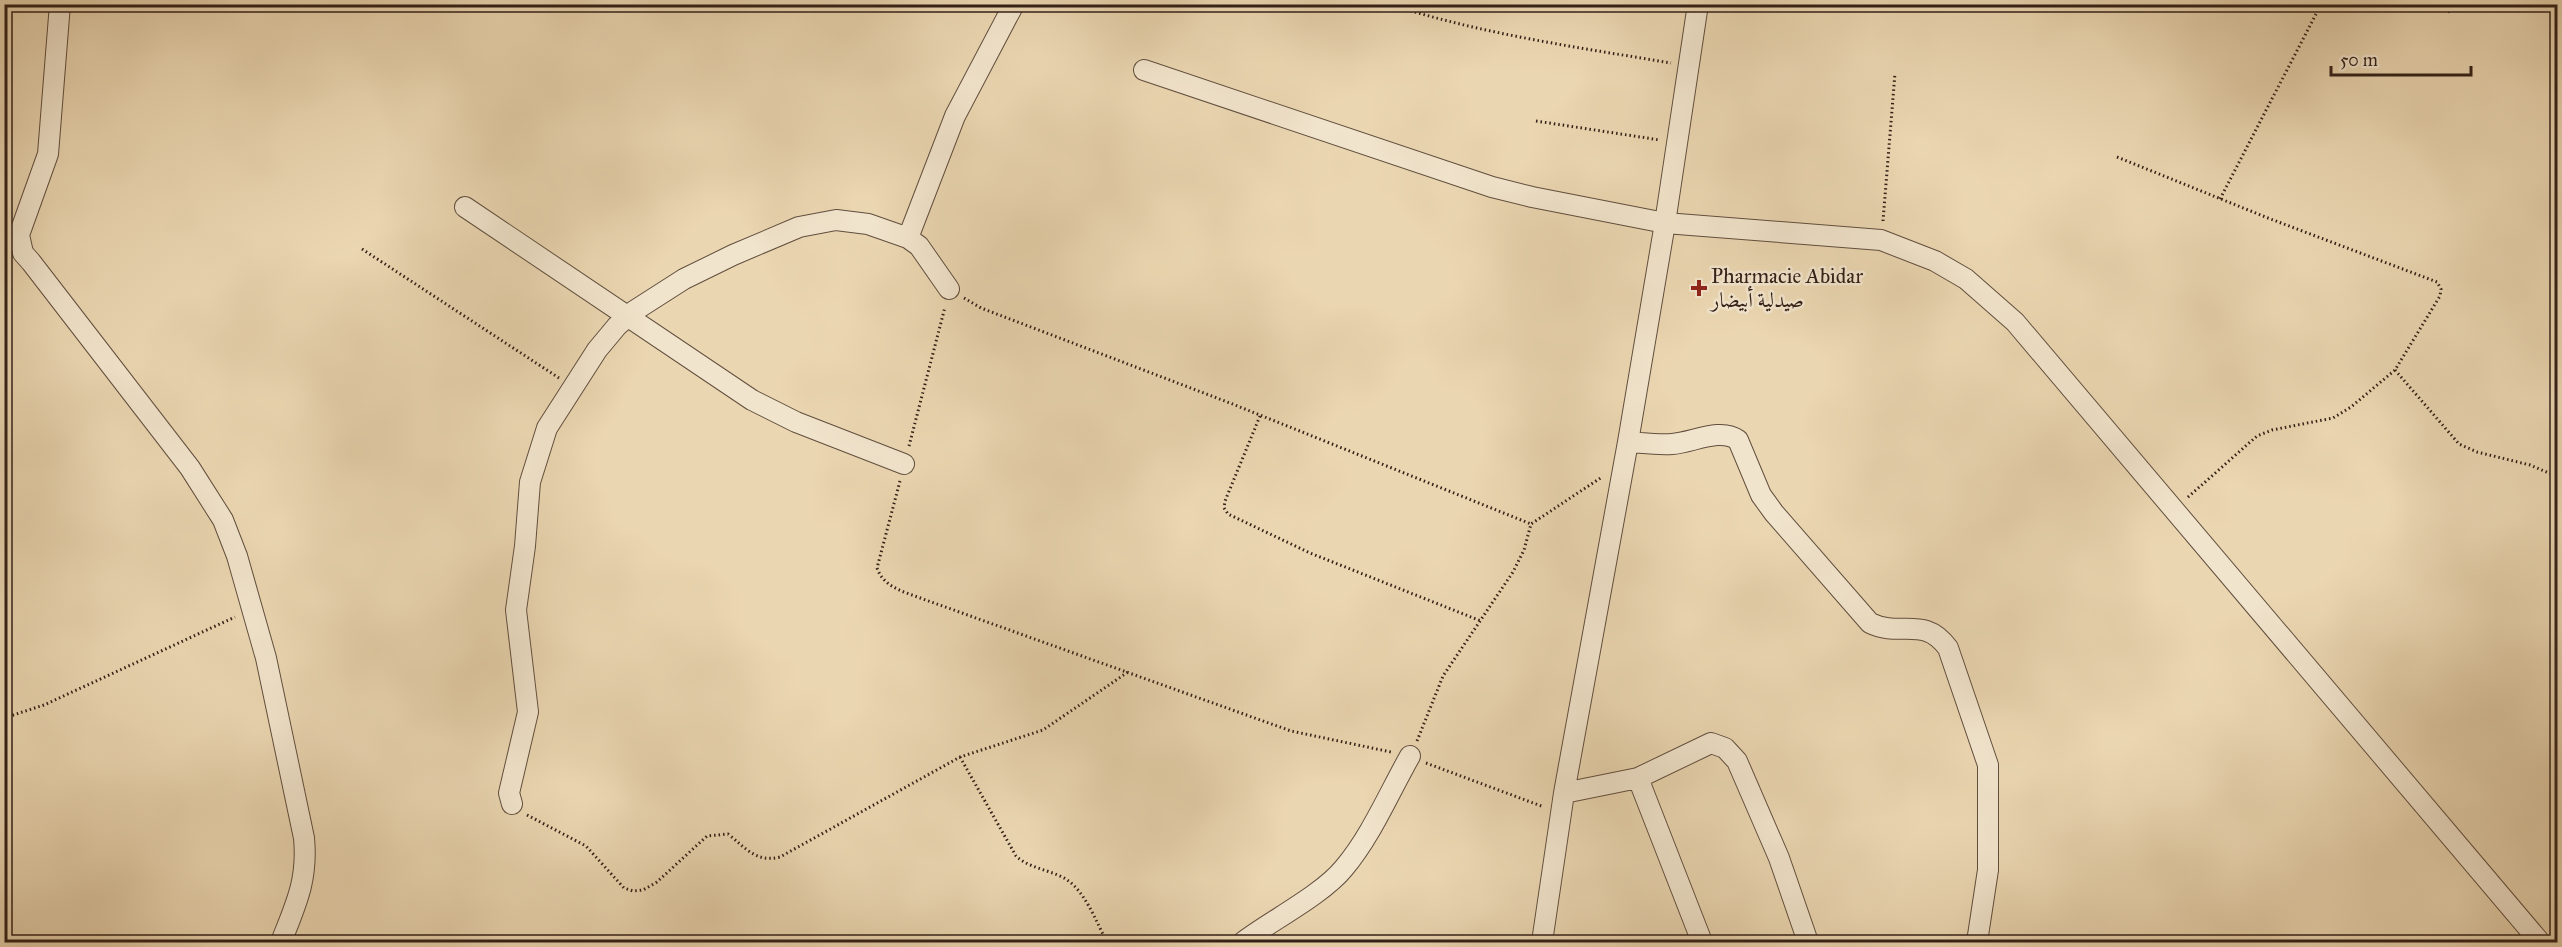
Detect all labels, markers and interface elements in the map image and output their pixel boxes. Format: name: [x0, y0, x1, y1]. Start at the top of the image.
scale bar: [2331, 39, 2470, 77]
text: 50 m: [2340, 49, 2378, 71]
place label: Pharmacie Abidar صيدلية أبيضار: [1709, 263, 1863, 313]
marker: Pharmacie Abidar صيدلية أبيضار: [1692, 281, 1706, 295]

